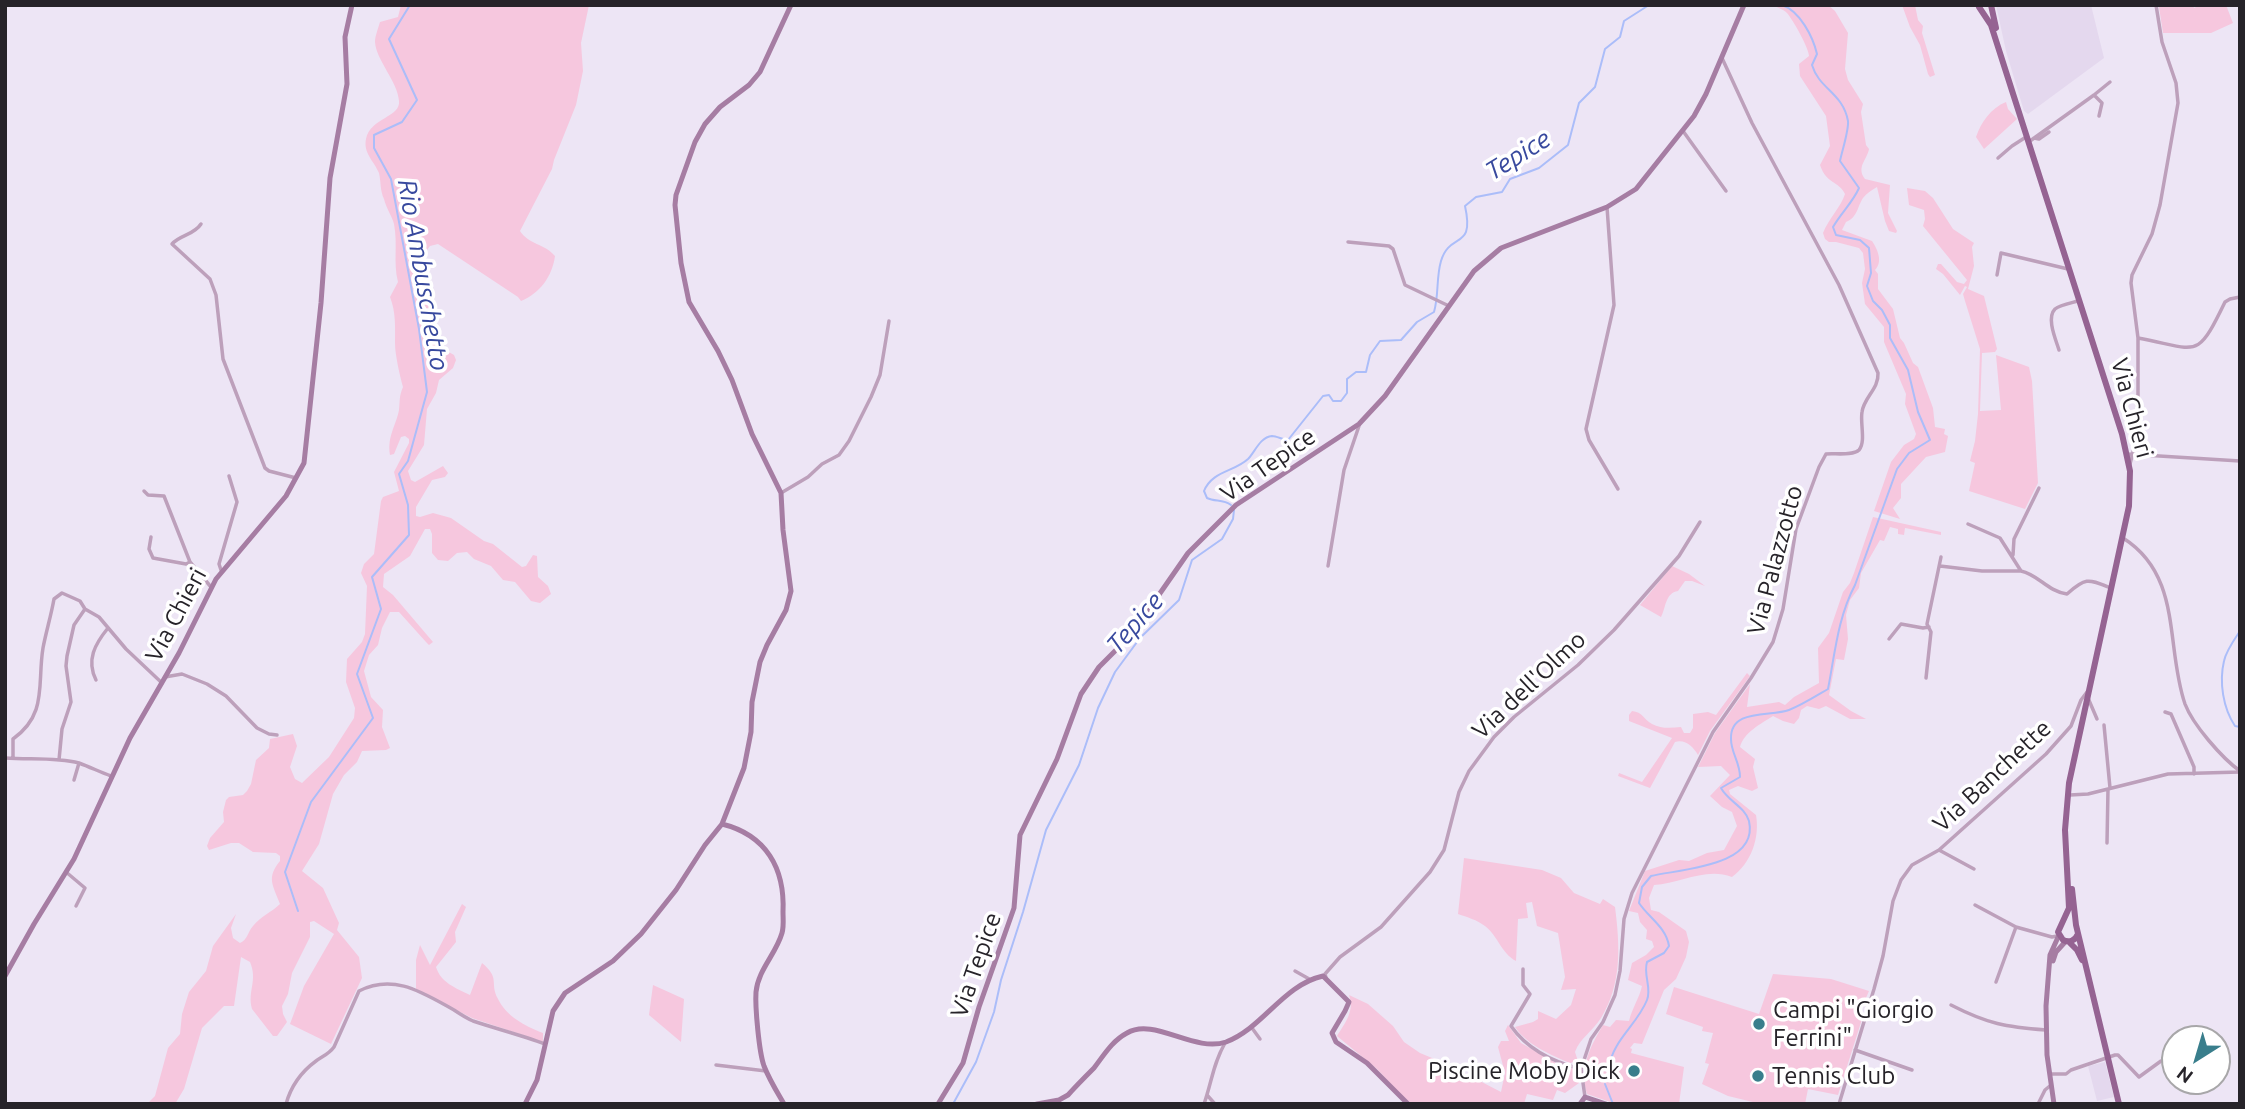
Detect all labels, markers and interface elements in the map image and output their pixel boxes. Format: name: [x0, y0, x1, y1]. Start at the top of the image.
water label: Tepice: [1480, 123, 1556, 187]
water label: Rio Ambuschetto: [391, 177, 455, 373]
street label: Via Chieri: [2105, 355, 2159, 461]
street label: Via Tepice: [1215, 422, 1321, 508]
street label: Via Palazzotto: [1741, 482, 1809, 638]
street label: Via Chieri: [139, 563, 213, 667]
water label: Tepice: [1100, 586, 1170, 660]
street label: Via dell'Olmo: [1466, 625, 1592, 745]
street label: Via Banchette: [1927, 714, 2057, 838]
street label: Via Tepice: [945, 909, 1007, 1021]
place label: Campi "Giorgio Ferrini": [1773, 996, 1934, 1052]
marker: Campi "Giorgio Ferrini": [1751, 1016, 1767, 1032]
north arrow: [2161, 1025, 2231, 1095]
place label: Piscine Moby Dick: [1428, 1057, 1620, 1085]
place label: Tennis Club: [1772, 1062, 1895, 1090]
text: N: [2172, 1062, 2197, 1088]
marker: Piscine Moby Dick: [1626, 1063, 1642, 1079]
marker: Tennis Club: [1750, 1068, 1766, 1084]

